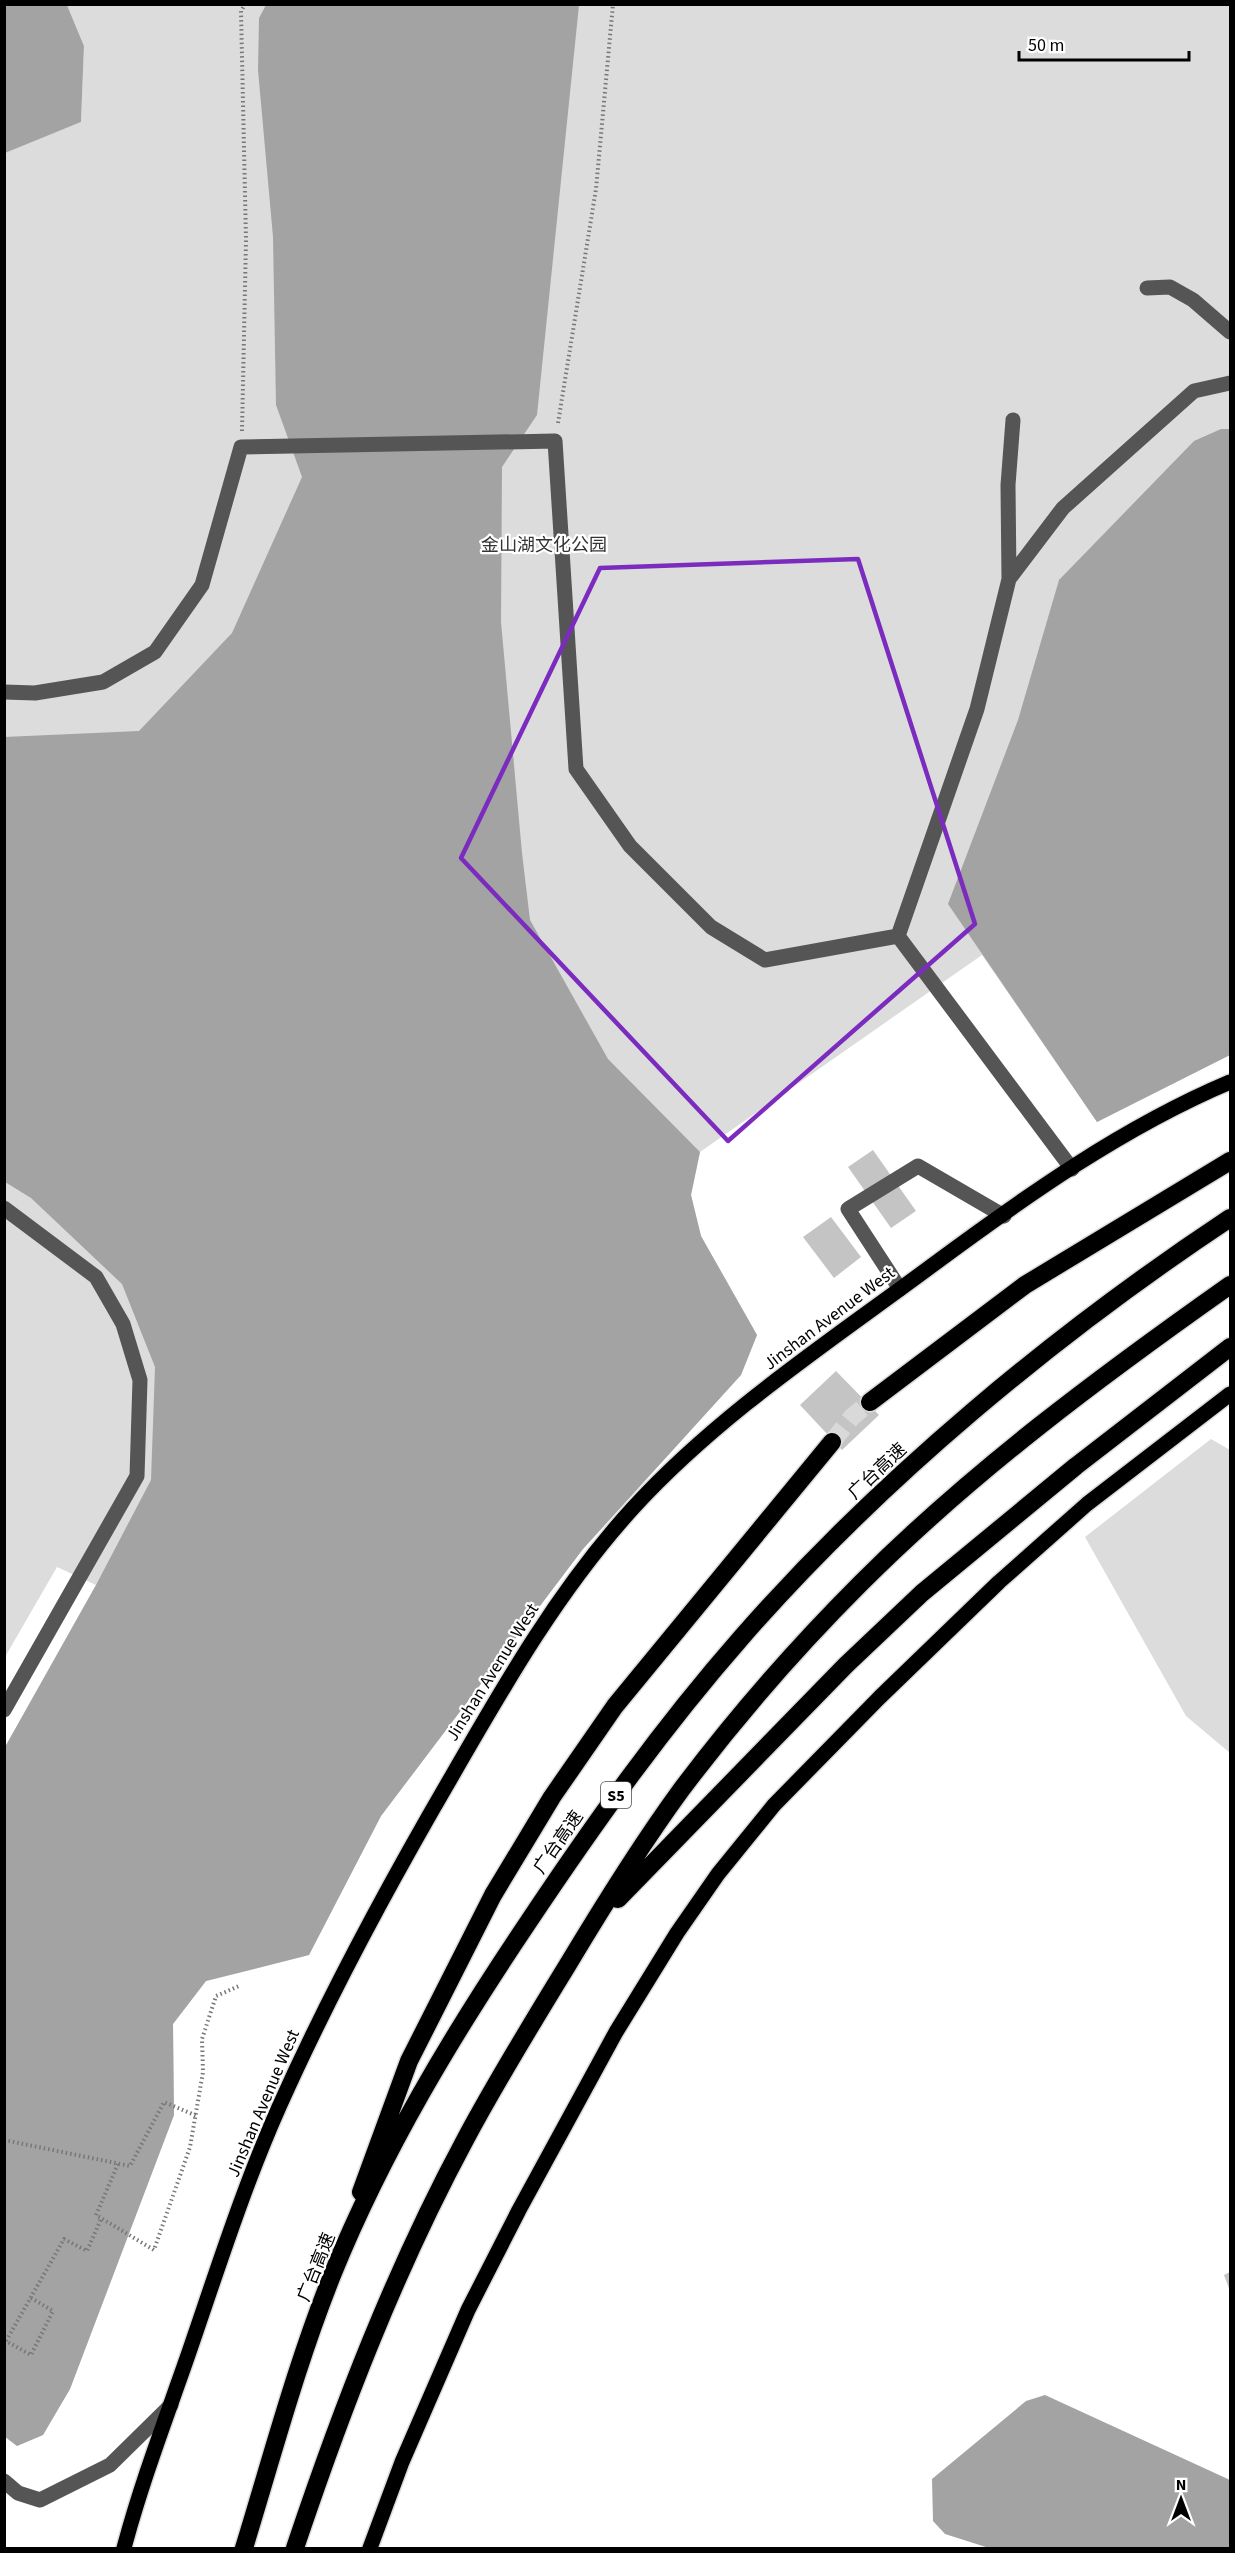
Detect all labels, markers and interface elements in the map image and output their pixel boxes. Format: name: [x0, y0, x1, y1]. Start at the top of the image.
scale bar: [1019, 24, 1188, 62]
text: 50 m: [1028, 33, 1064, 58]
park label: 金山湖文化公园: [481, 533, 607, 558]
street label: Jinshan Avenue West: [759, 1261, 900, 1376]
street label: 广台高速: [842, 1438, 912, 1505]
street label: Jinshan Avenue West: [440, 1599, 545, 1746]
road number: S5: [601, 1782, 631, 1808]
street label: 广台高速: [528, 1806, 589, 1879]
street label: Jinshan Avenue West: [221, 2026, 306, 2181]
street label: 广台高速: [291, 2229, 342, 2305]
north arrow: [1151, 2469, 1211, 2529]
text: N: [1176, 2474, 1186, 2496]

